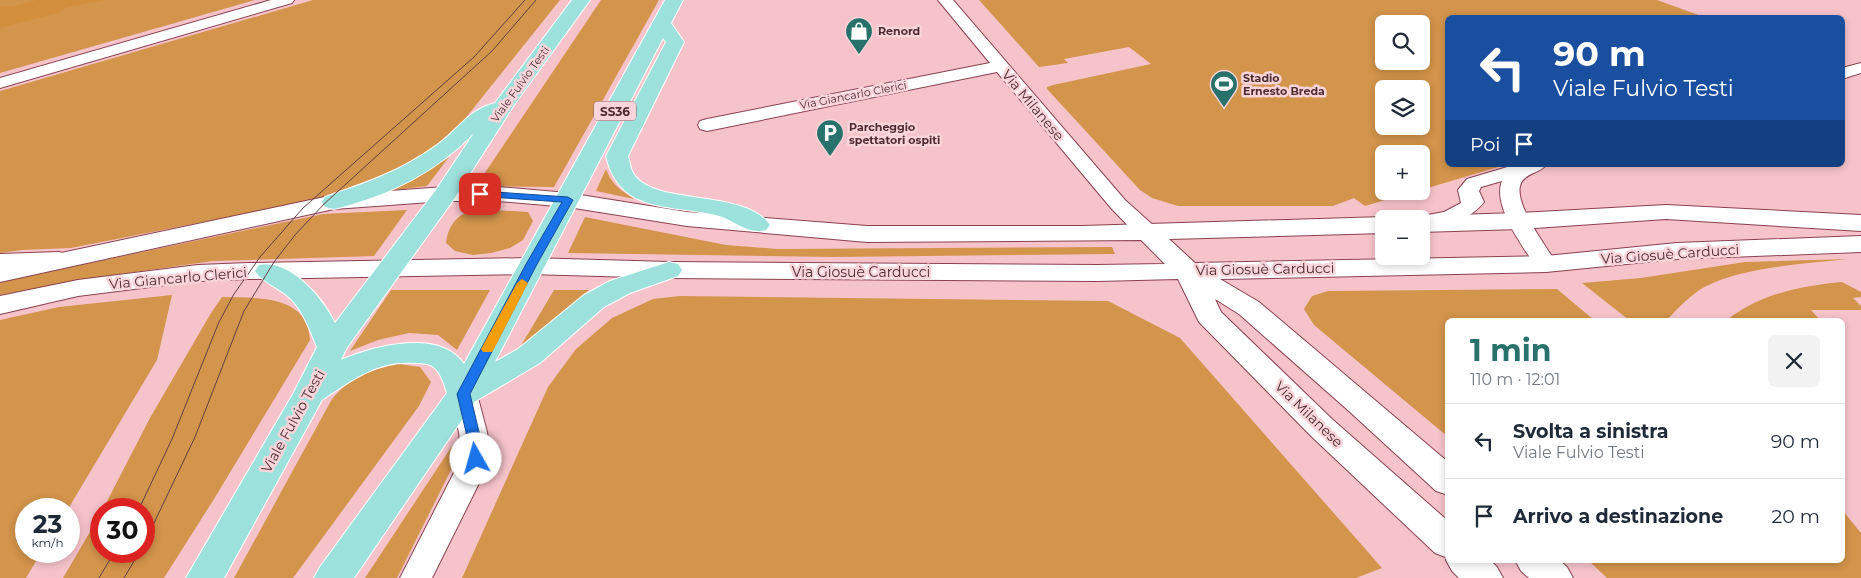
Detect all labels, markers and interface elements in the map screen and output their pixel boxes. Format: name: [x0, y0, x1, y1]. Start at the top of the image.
map controls: [1375, 15, 1430, 265]
button: search: [1375, 15, 1430, 70]
shop icon: Renord: [844, 16, 874, 55]
place label: Renord: [878, 24, 920, 38]
text: 90 m: [1553, 32, 1646, 75]
icon: left: [1470, 35, 1535, 100]
street label: Viale Fulvio Testi: [488, 43, 552, 125]
street label: Via Milanese: [998, 66, 1068, 144]
sports icon: Stadio Ernesto Breda: [1209, 69, 1239, 108]
place label: Stadio Ernesto Breda: [1243, 71, 1325, 98]
text: Viale Fulvio Testi: [1553, 75, 1734, 102]
street label: Via Giancarlo Clerici: [798, 78, 908, 112]
button: layers: [1375, 80, 1430, 135]
road number: SS36: [594, 102, 636, 120]
parking icon: Parcheggio spettatori ospiti: [815, 118, 845, 157]
place label: Parcheggio spettatori ospiti: [849, 120, 940, 147]
icon: arrive: [1510, 130, 1538, 158]
text: Poi: [1470, 133, 1500, 156]
button: +: [1375, 145, 1430, 200]
pin: [459, 173, 501, 215]
icon: arrive: [466, 180, 494, 208]
button: −: [1375, 210, 1430, 265]
street label: Via Giosuè Carducci: [1600, 240, 1740, 268]
street label: Via Giosuè Carducci: [1196, 259, 1334, 279]
street label: Via Giancarlo Clerici: [108, 263, 248, 293]
street label: Via Giosuè Carducci: [792, 263, 930, 281]
text: 1 min: [1470, 332, 1551, 369]
button: close: [1768, 335, 1820, 387]
street label: Viale Fulvio Testi: [257, 366, 329, 476]
text: 110 m · 12:01: [1470, 370, 1560, 389]
street label: Via Milanese: [1271, 377, 1347, 451]
text: Svolta a sinistra: [1513, 420, 1668, 443]
icon: left: [1470, 427, 1498, 455]
text: 90 m: [1771, 430, 1820, 453]
position arrow: [449, 432, 501, 484]
text: Viale Fulvio Testi: [1513, 443, 1644, 462]
speed limit sign: 30: [90, 498, 155, 563]
icon: arrive: [1470, 502, 1498, 530]
text: Arrivo a destinazione: [1513, 505, 1723, 528]
text: 20 m: [1772, 505, 1820, 528]
text: 23: [33, 509, 62, 539]
text: km/h: [31, 535, 64, 550]

